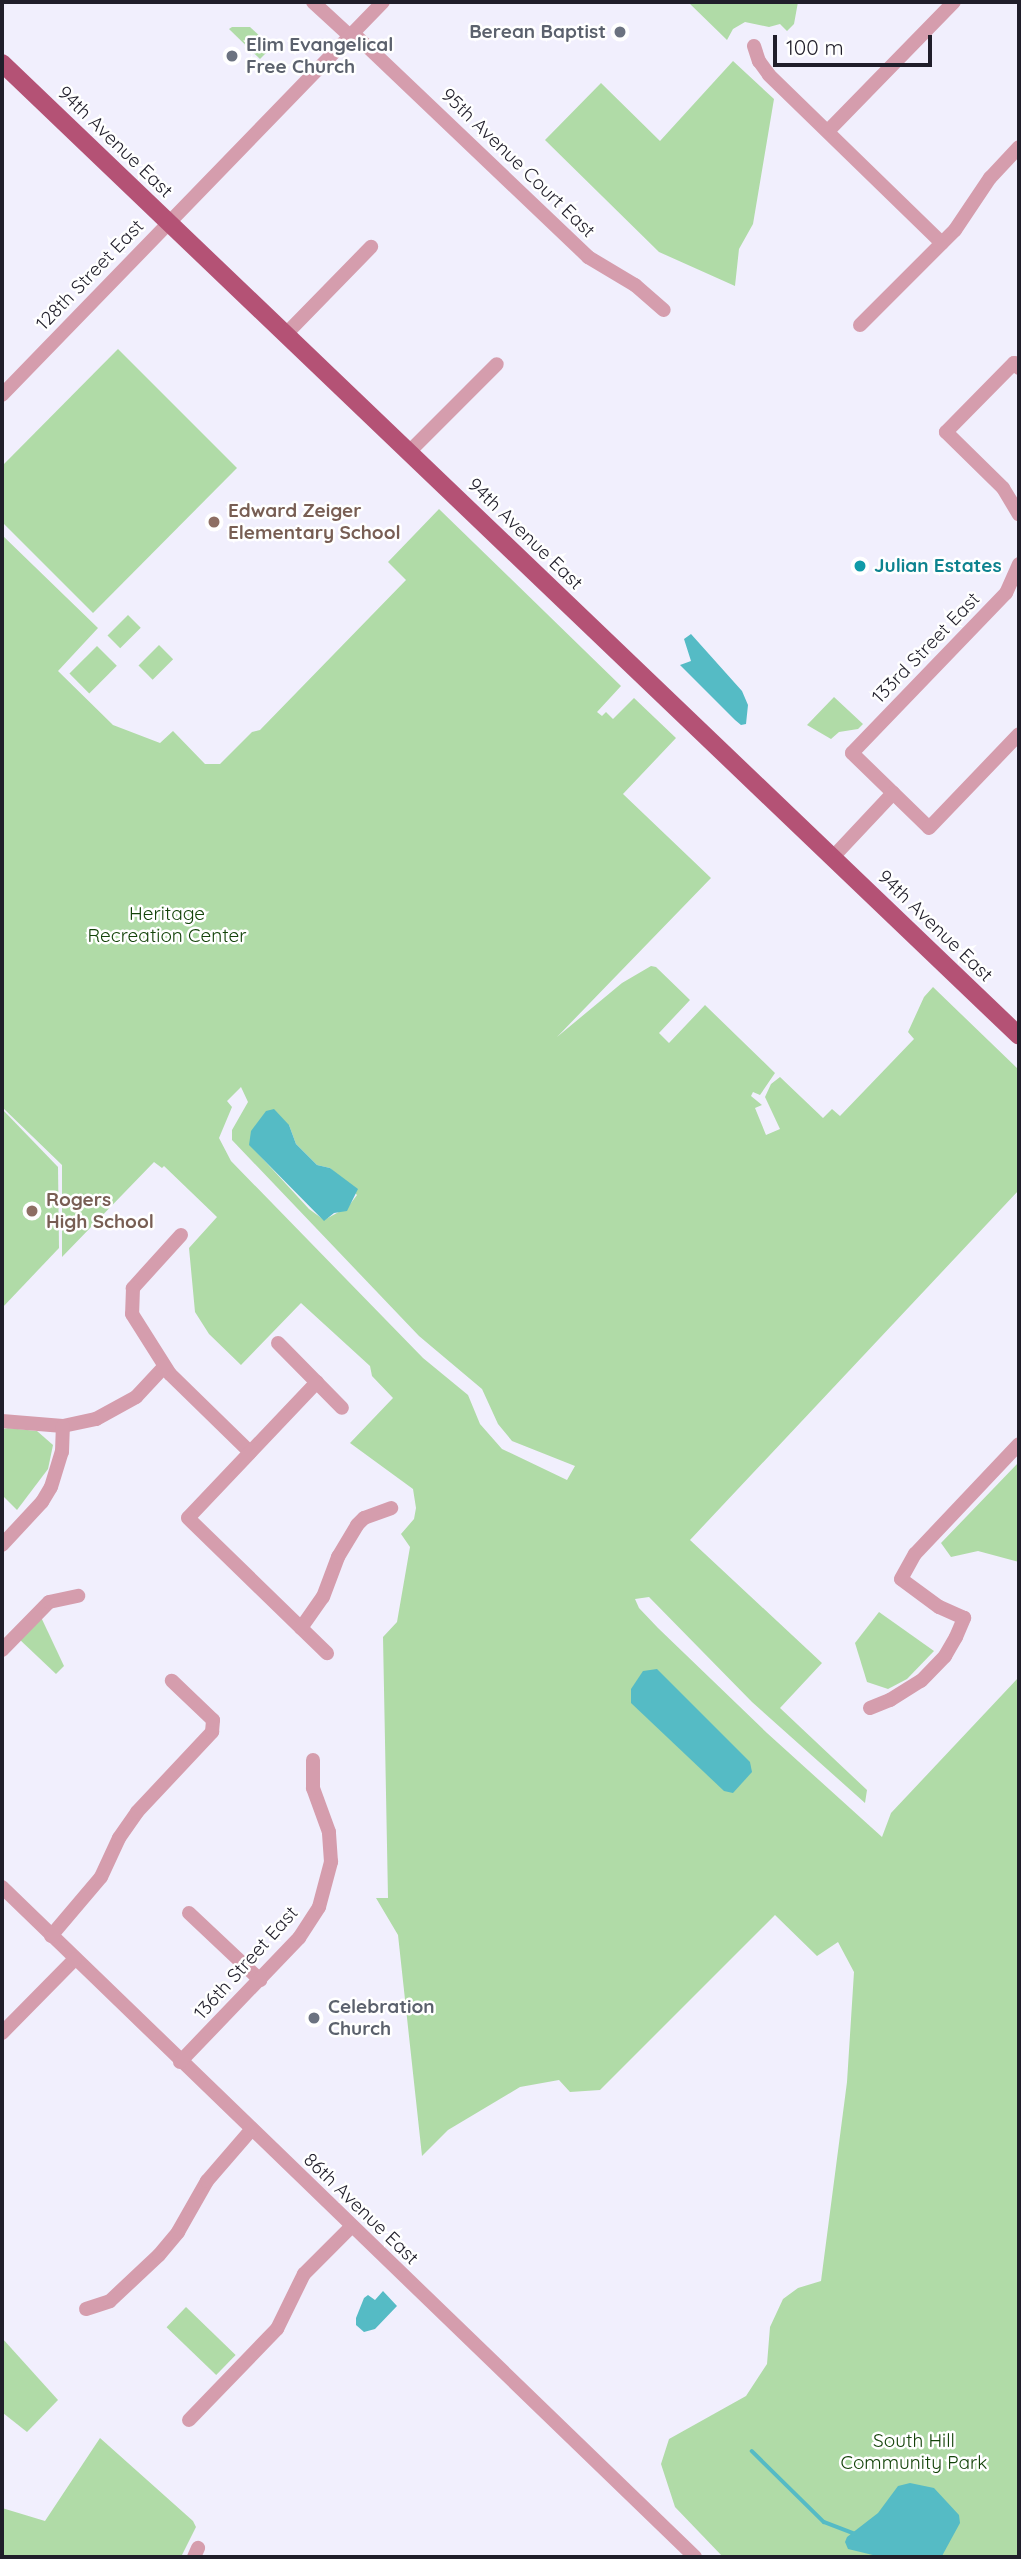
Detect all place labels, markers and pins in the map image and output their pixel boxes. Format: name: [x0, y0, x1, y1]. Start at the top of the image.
place label: Berean Baptist: [469, 21, 606, 43]
marker: Berean Baptist: [612, 24, 628, 40]
place label: Elim Evangelical Free Church: [246, 34, 393, 78]
marker: Elim Evangelical Free Church: [224, 48, 240, 64]
place label: Edward Zeiger Elementary School: [228, 500, 401, 544]
marker: Edward Zeiger Elementary School: [206, 514, 222, 530]
place label: Julian Estates: [874, 555, 1002, 577]
marker: Julian Estates: [852, 558, 868, 574]
place label: Rogers High School: [46, 1189, 154, 1233]
marker: Rogers High School: [24, 1203, 40, 1219]
place label: Celebration Church: [328, 1996, 435, 2040]
marker: Celebration Church: [306, 2010, 322, 2026]

